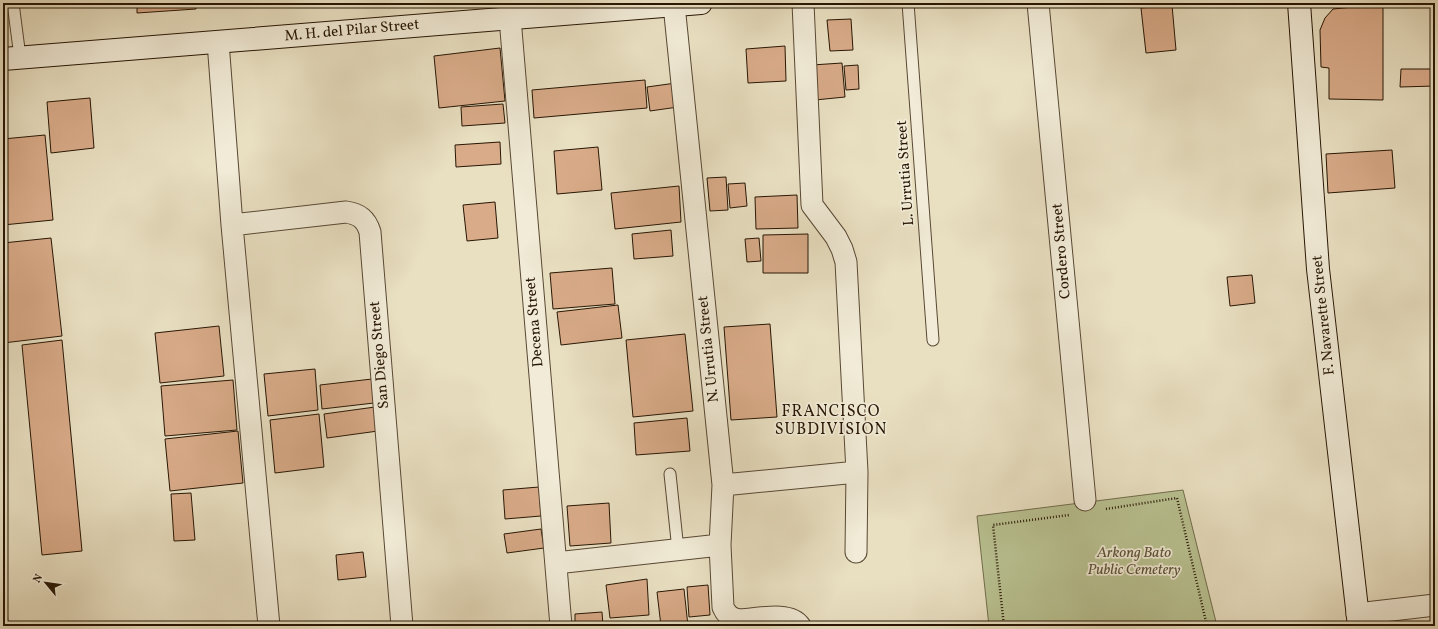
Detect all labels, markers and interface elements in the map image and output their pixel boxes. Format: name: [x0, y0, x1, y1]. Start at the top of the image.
street label: M. H. del Pilar Street: [284, 15, 420, 47]
street label: L. Urrutia Street: [892, 120, 920, 226]
street label: Cordero Street: [1047, 202, 1077, 300]
street label: F. Navarette Street: [1307, 254, 1341, 376]
street label: Decena Street: [521, 276, 549, 368]
street label: N. Urrutia Street: [693, 295, 725, 403]
street label: San Diego Street: [365, 300, 395, 410]
district label: FRANCISCO SUBDIVISION: [775, 401, 887, 441]
park label: Arkong Bato Public Cemetery: [1087, 543, 1181, 581]
north arrow: [26, 563, 66, 603]
text: N: [30, 572, 47, 586]

